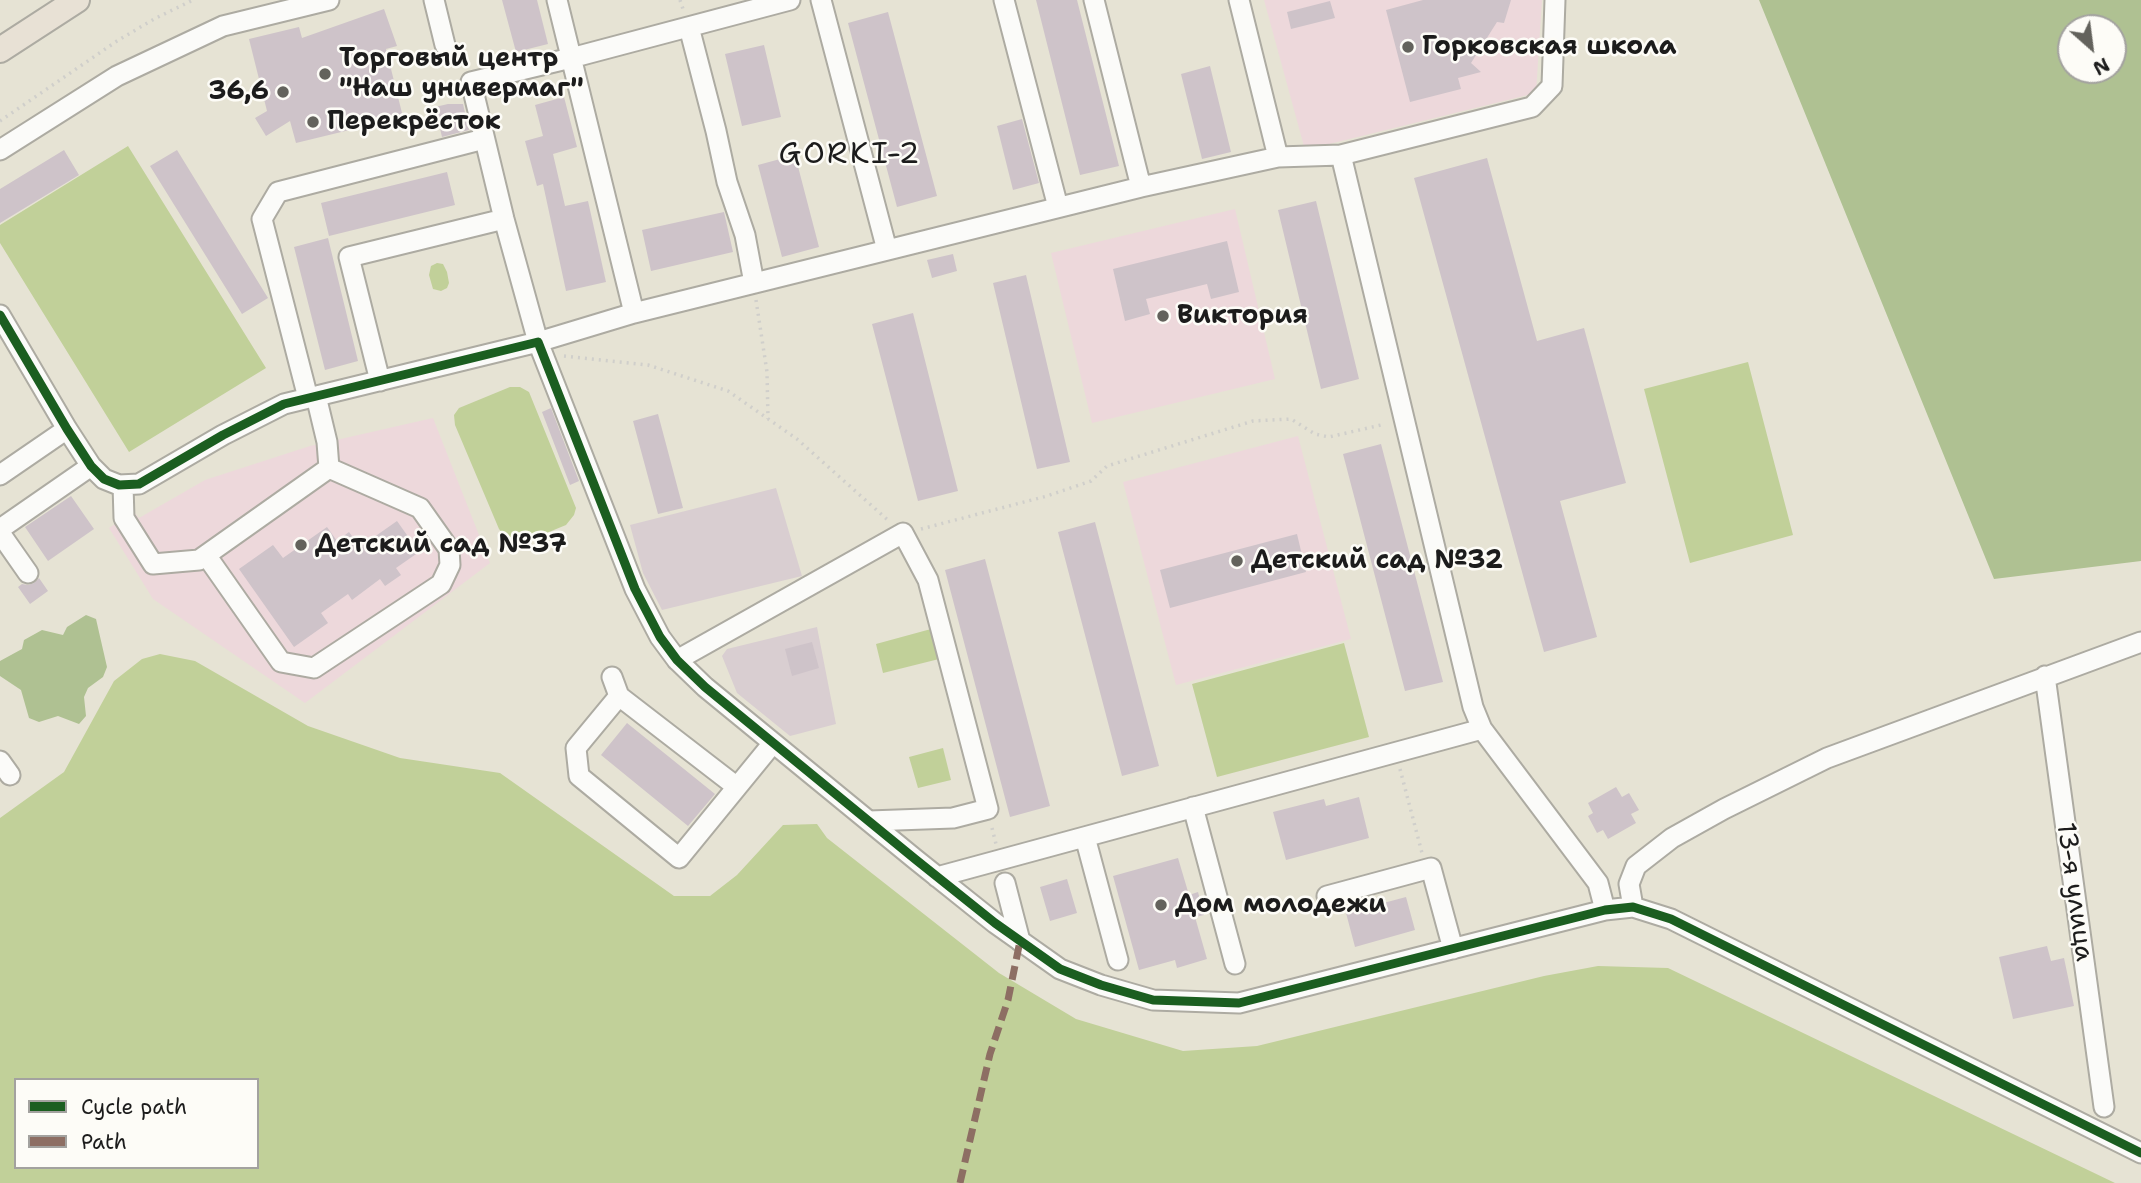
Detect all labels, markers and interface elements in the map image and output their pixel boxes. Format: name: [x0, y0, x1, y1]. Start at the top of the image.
north arrow: [2057, 14, 2127, 84]
place label: Горковская школа: [1422, 31, 1676, 63]
marker: Горковская школа: [1400, 39, 1416, 55]
place label: Торговый центр "Наш универмаг": [339, 43, 584, 104]
text: N: [2089, 52, 2114, 81]
marker: Торговый центр "Наш универмаг": [317, 66, 333, 82]
place label: 36,6: [208, 76, 269, 108]
marker: 36,6: [275, 84, 291, 100]
place label: Перекрёсток: [327, 106, 501, 138]
marker: Перекрёсток: [305, 114, 321, 130]
district label: GORKI-2: [779, 137, 921, 173]
place label: Виктория: [1177, 300, 1308, 332]
marker: Виктория: [1155, 308, 1171, 324]
place label: Детский сад №37: [315, 529, 567, 561]
marker: Детский сад №37: [293, 537, 309, 553]
place label: Детский сад №32: [1251, 545, 1503, 577]
marker: Детский сад №32: [1229, 553, 1245, 569]
street label: 13-я улица: [2049, 821, 2099, 963]
place label: Дом молодежи: [1175, 889, 1386, 921]
marker: Дом молодежи: [1153, 897, 1169, 913]
legend: [14, 1078, 259, 1169]
text: Cycle path: [81, 1093, 187, 1121]
text: Path: [81, 1128, 127, 1156]

